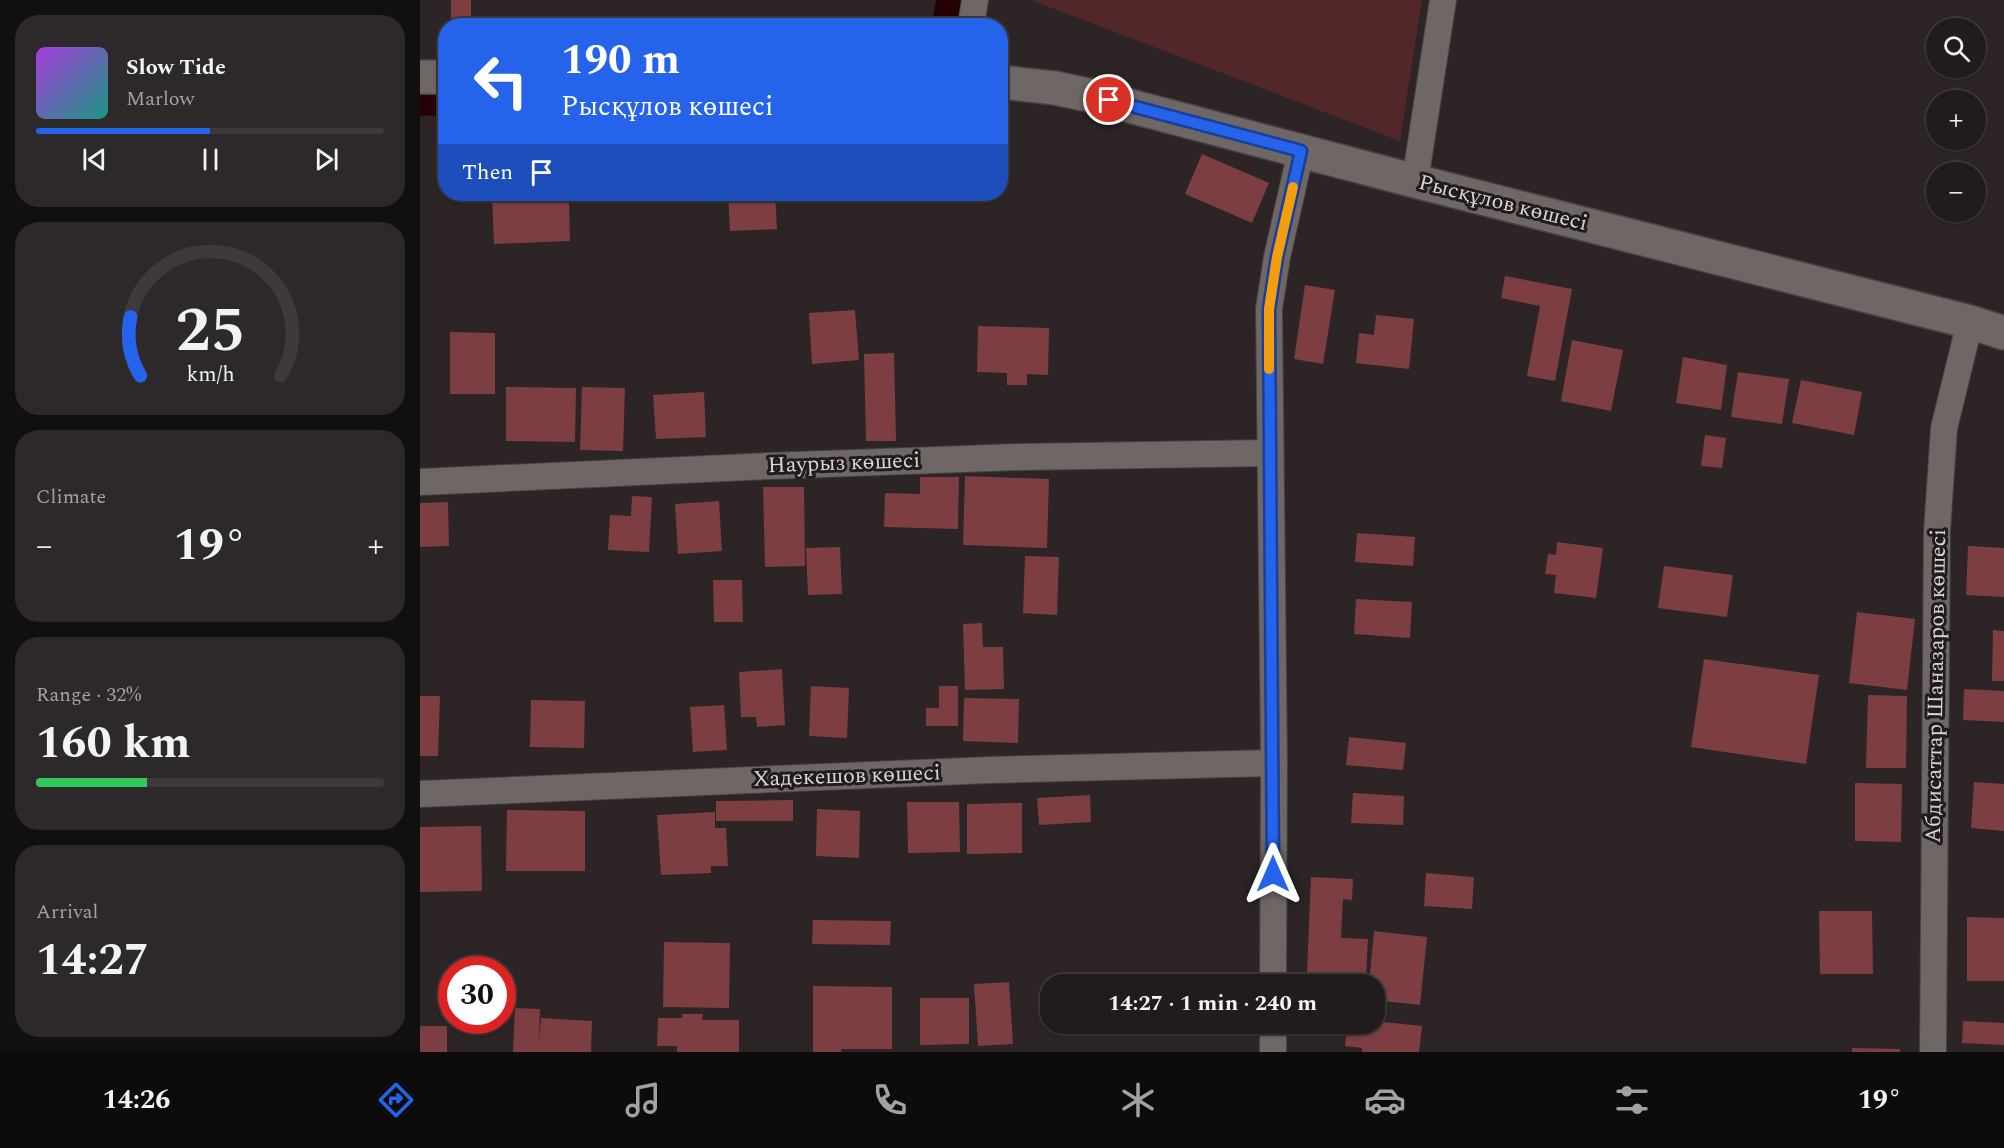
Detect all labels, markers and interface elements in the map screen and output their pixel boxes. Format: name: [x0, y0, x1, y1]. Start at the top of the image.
map controls: [1926, 18, 1986, 222]
button: search: [1926, 18, 1986, 78]
text: 190 m: [561, 29, 680, 92]
icon: left: [462, 42, 540, 120]
text: Slow Tide: [126, 51, 226, 84]
pin: [1083, 74, 1134, 125]
icon: arrive: [1092, 83, 1125, 116]
text: Marlow: [126, 84, 195, 114]
text: Рысқұлов көшесі: [561, 86, 773, 128]
button: +: [1926, 90, 1986, 150]
icon: previous: [78, 143, 111, 176]
icon: pause: [194, 143, 227, 176]
icon: next: [310, 143, 343, 176]
text: Then: [462, 156, 513, 189]
icon: arrive: [525, 156, 558, 189]
button: −: [1926, 162, 1986, 222]
street label: Рысқұлов көшесі: [1415, 166, 1591, 240]
text: 25: [175, 284, 245, 379]
text: km/h: [186, 358, 234, 391]
street label: Наурыз көшесі: [767, 444, 921, 482]
text: Climate: [36, 482, 106, 512]
text: 19°: [174, 511, 247, 580]
text: −: [36, 521, 53, 571]
text: +: [368, 521, 384, 571]
street label: Абдисаттар Шаназаров көшесі: [1917, 529, 1955, 843]
text: Range · 32%: [36, 680, 141, 710]
text: 160 km: [36, 709, 191, 778]
street label: Хадекешов көшесі: [753, 756, 941, 796]
position arrow: [1241, 842, 1305, 906]
text: Arrival: [36, 897, 98, 927]
text: 14:27: [36, 926, 149, 995]
speed limit sign: 30: [438, 956, 516, 1034]
text: 14:27 · 1 min · 240 m: [1108, 987, 1317, 1020]
text: 14:26: [103, 1079, 170, 1121]
icon: directions: [375, 1079, 417, 1121]
icon: music: [622, 1079, 664, 1121]
icon: phone: [869, 1079, 911, 1121]
icon: climate: [1117, 1079, 1159, 1121]
icon: car: [1364, 1079, 1406, 1121]
icon: filters: [1611, 1079, 1653, 1121]
text: 19°: [1858, 1079, 1901, 1121]

